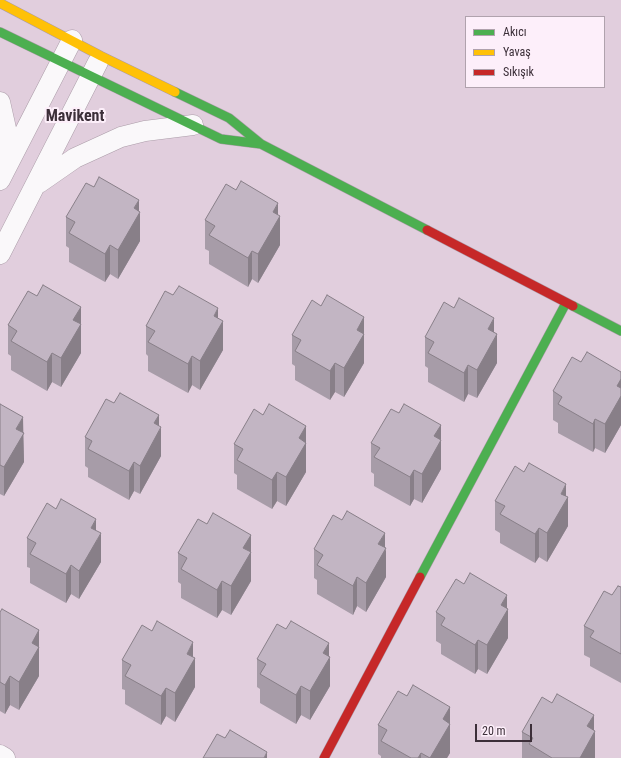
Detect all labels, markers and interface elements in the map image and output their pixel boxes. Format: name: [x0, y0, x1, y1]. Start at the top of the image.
legend: [465, 16, 605, 88]
text: Akıcı: [503, 25, 527, 39]
text: Yavaş: [503, 45, 531, 59]
text: Sıkışık: [503, 65, 534, 79]
district label: Mavikent: [46, 107, 104, 127]
scale bar: [477, 716, 534, 742]
text: 20 m: [482, 724, 506, 738]

